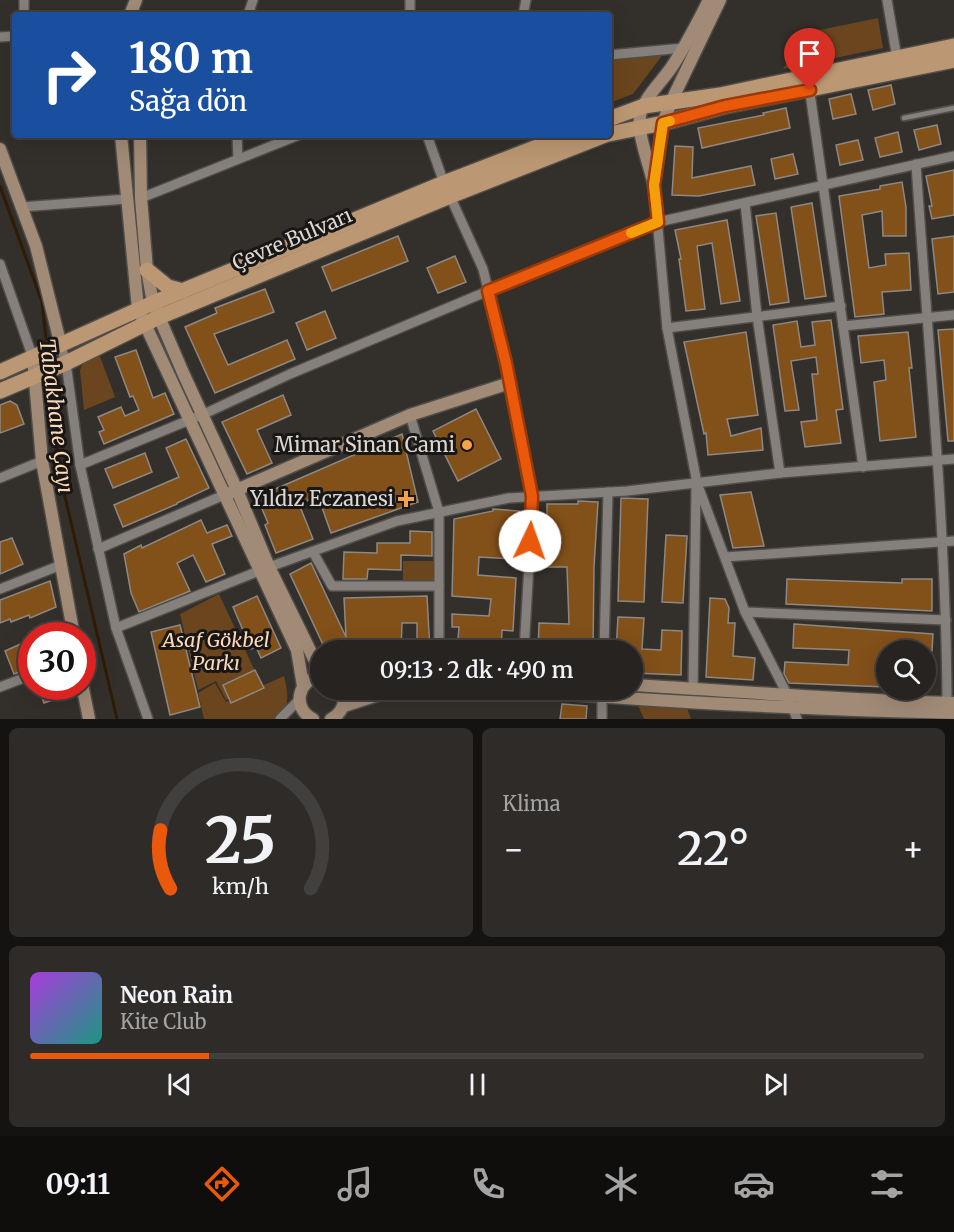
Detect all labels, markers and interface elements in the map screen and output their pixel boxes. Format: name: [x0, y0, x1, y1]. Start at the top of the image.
pin: [784, 28, 835, 90]
text: 180 m: [129, 32, 253, 84]
icon: right: [30, 36, 108, 114]
icon: arrive: [793, 37, 826, 70]
text: Sağa dön: [129, 84, 247, 118]
street label: Çevre Bulvarı: [228, 202, 356, 275]
water label: Tabakhane Çayı: [34, 337, 79, 495]
place label: Mimar Sinan Cami: [274, 432, 455, 457]
marker: Mimar Sinan Cami: [460, 438, 474, 452]
place label: Yıldız Eczanesi: [249, 486, 394, 511]
marker: Yıldız Eczanesi: [399, 492, 413, 506]
position arrow: [498, 509, 562, 573]
speed limit sign: 30: [18, 622, 96, 700]
park label: Asaf Gökbel Parkı: [160, 627, 270, 675]
map controls: [876, 640, 936, 700]
button: search: [876, 640, 936, 700]
text: 09:13 · 2 dk · 490 m: [380, 656, 573, 684]
text: Klima: [503, 791, 560, 816]
text: 25: [205, 802, 277, 880]
text: 22°: [677, 821, 749, 877]
text: −: [503, 829, 525, 870]
text: +: [902, 829, 924, 870]
text: km/h: [212, 874, 269, 901]
text: Neon Rain: [120, 981, 233, 1009]
text: Kite Club: [120, 1009, 206, 1034]
icon: previous: [163, 1068, 196, 1101]
icon: pause: [461, 1068, 494, 1101]
icon: next: [759, 1068, 792, 1101]
icon: directions: [201, 1163, 243, 1205]
icon: music: [334, 1163, 376, 1205]
icon: phone: [467, 1163, 509, 1205]
icon: climate: [600, 1163, 642, 1205]
icon: car: [733, 1163, 775, 1205]
icon: filters: [866, 1163, 908, 1205]
text: 09:11: [46, 1167, 110, 1201]

